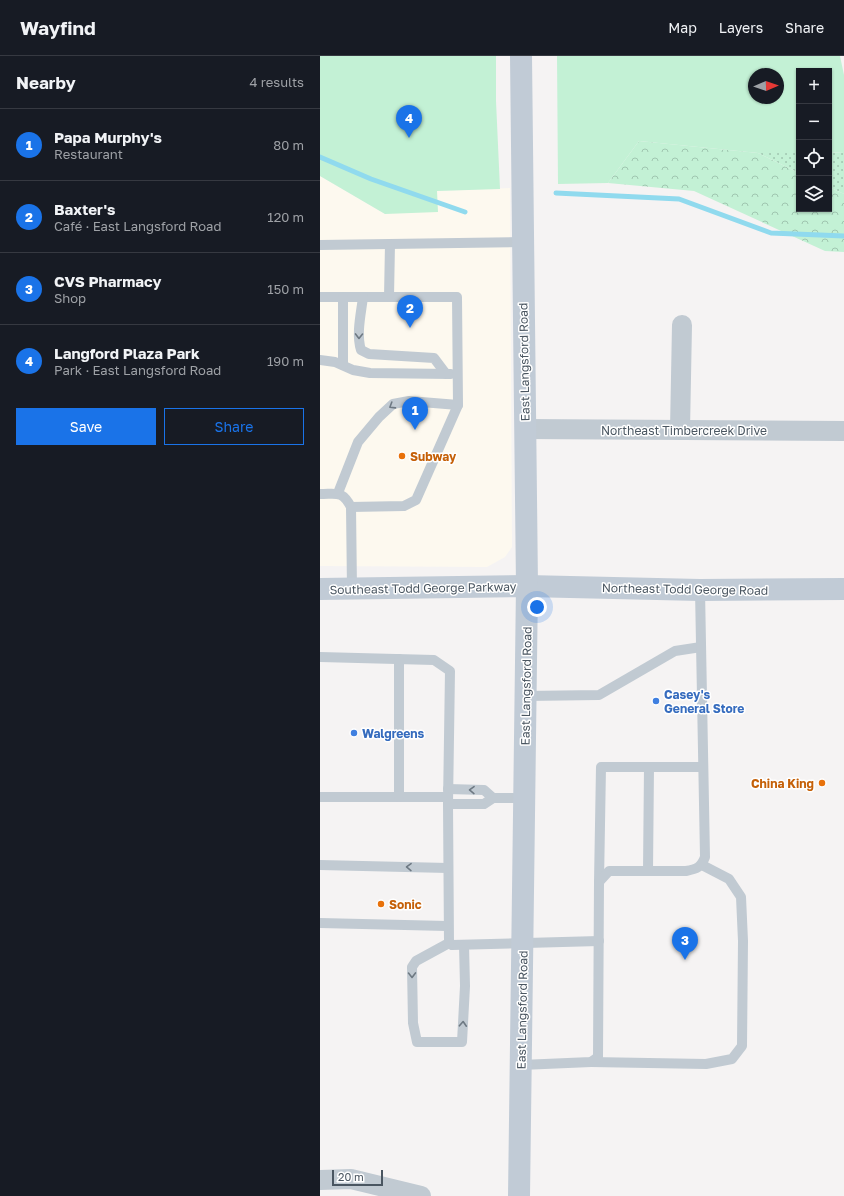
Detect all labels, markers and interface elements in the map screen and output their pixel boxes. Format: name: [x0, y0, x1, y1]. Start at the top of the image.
text: Wayfind: [20, 16, 96, 39]
text: Map: [668, 19, 697, 36]
text: Layers: [719, 19, 763, 36]
text: Share: [785, 19, 824, 36]
north arrow: [748, 68, 784, 104]
map controls: [796, 68, 832, 212]
button: +: [796, 68, 832, 104]
text: Nearby: [16, 72, 76, 93]
text: 4 results: [250, 74, 304, 90]
button: −: [796, 104, 832, 140]
pin: 4: [396, 105, 422, 138]
text: Papa Murphy's: [54, 128, 162, 146]
text: 1: [26, 137, 32, 153]
text: 80 m: [273, 137, 304, 153]
button: locate: [796, 140, 832, 176]
text: Restaurant: [54, 146, 123, 162]
button: layers: [796, 176, 832, 212]
text: Baxter's: [54, 200, 115, 218]
text: 2: [25, 209, 33, 225]
text: 120 m: [267, 209, 304, 225]
text: Café · East Langsford Road: [54, 218, 221, 234]
text: CVS Pharmacy: [54, 272, 161, 290]
text: 3: [25, 281, 33, 297]
text: 150 m: [267, 281, 304, 297]
text: Shop: [54, 290, 86, 306]
pin: 2: [397, 295, 423, 328]
street label: East Langsford Road: [515, 302, 533, 422]
one-way arrow: [355, 333, 363, 339]
text: Langford Plaza Park: [54, 344, 200, 362]
text: 4: [25, 353, 33, 369]
text: 190 m: [267, 353, 304, 369]
text: Park · East Langsford Road: [54, 362, 221, 378]
pin: 1: [402, 397, 428, 430]
one-way arrow: [390, 402, 397, 409]
button: Save: [16, 408, 156, 445]
button: Share: [164, 408, 304, 445]
street label: Northeast Timbercreek Drive: [601, 423, 767, 438]
place label: Subway: [410, 449, 457, 464]
marker: Subway: [397, 451, 407, 461]
street label: Southeast Todd George Parkway: [329, 579, 517, 597]
street label: Northeast Todd George Road: [602, 580, 768, 598]
your location: [527, 597, 547, 617]
street label: East Langsford Road: [517, 626, 535, 746]
place label: Casey's General Store: [664, 687, 744, 716]
marker: Casey's General Store: [651, 696, 661, 706]
place label: Walgreens: [362, 726, 425, 741]
marker: Walgreens: [349, 728, 359, 738]
place label: China King: [751, 776, 814, 791]
marker: China King: [817, 778, 827, 788]
one-way arrow: [469, 786, 475, 794]
one-way arrow: [406, 863, 412, 871]
place label: Sonic: [389, 897, 422, 912]
marker: Sonic: [376, 899, 386, 909]
pin: 3: [672, 927, 698, 960]
street label: East Langsford Road: [513, 950, 531, 1070]
one-way arrow: [408, 972, 416, 978]
one-way arrow: [458, 1021, 467, 1027]
scale bar: [332, 1168, 383, 1187]
text: 20 m: [338, 1170, 364, 1183]

